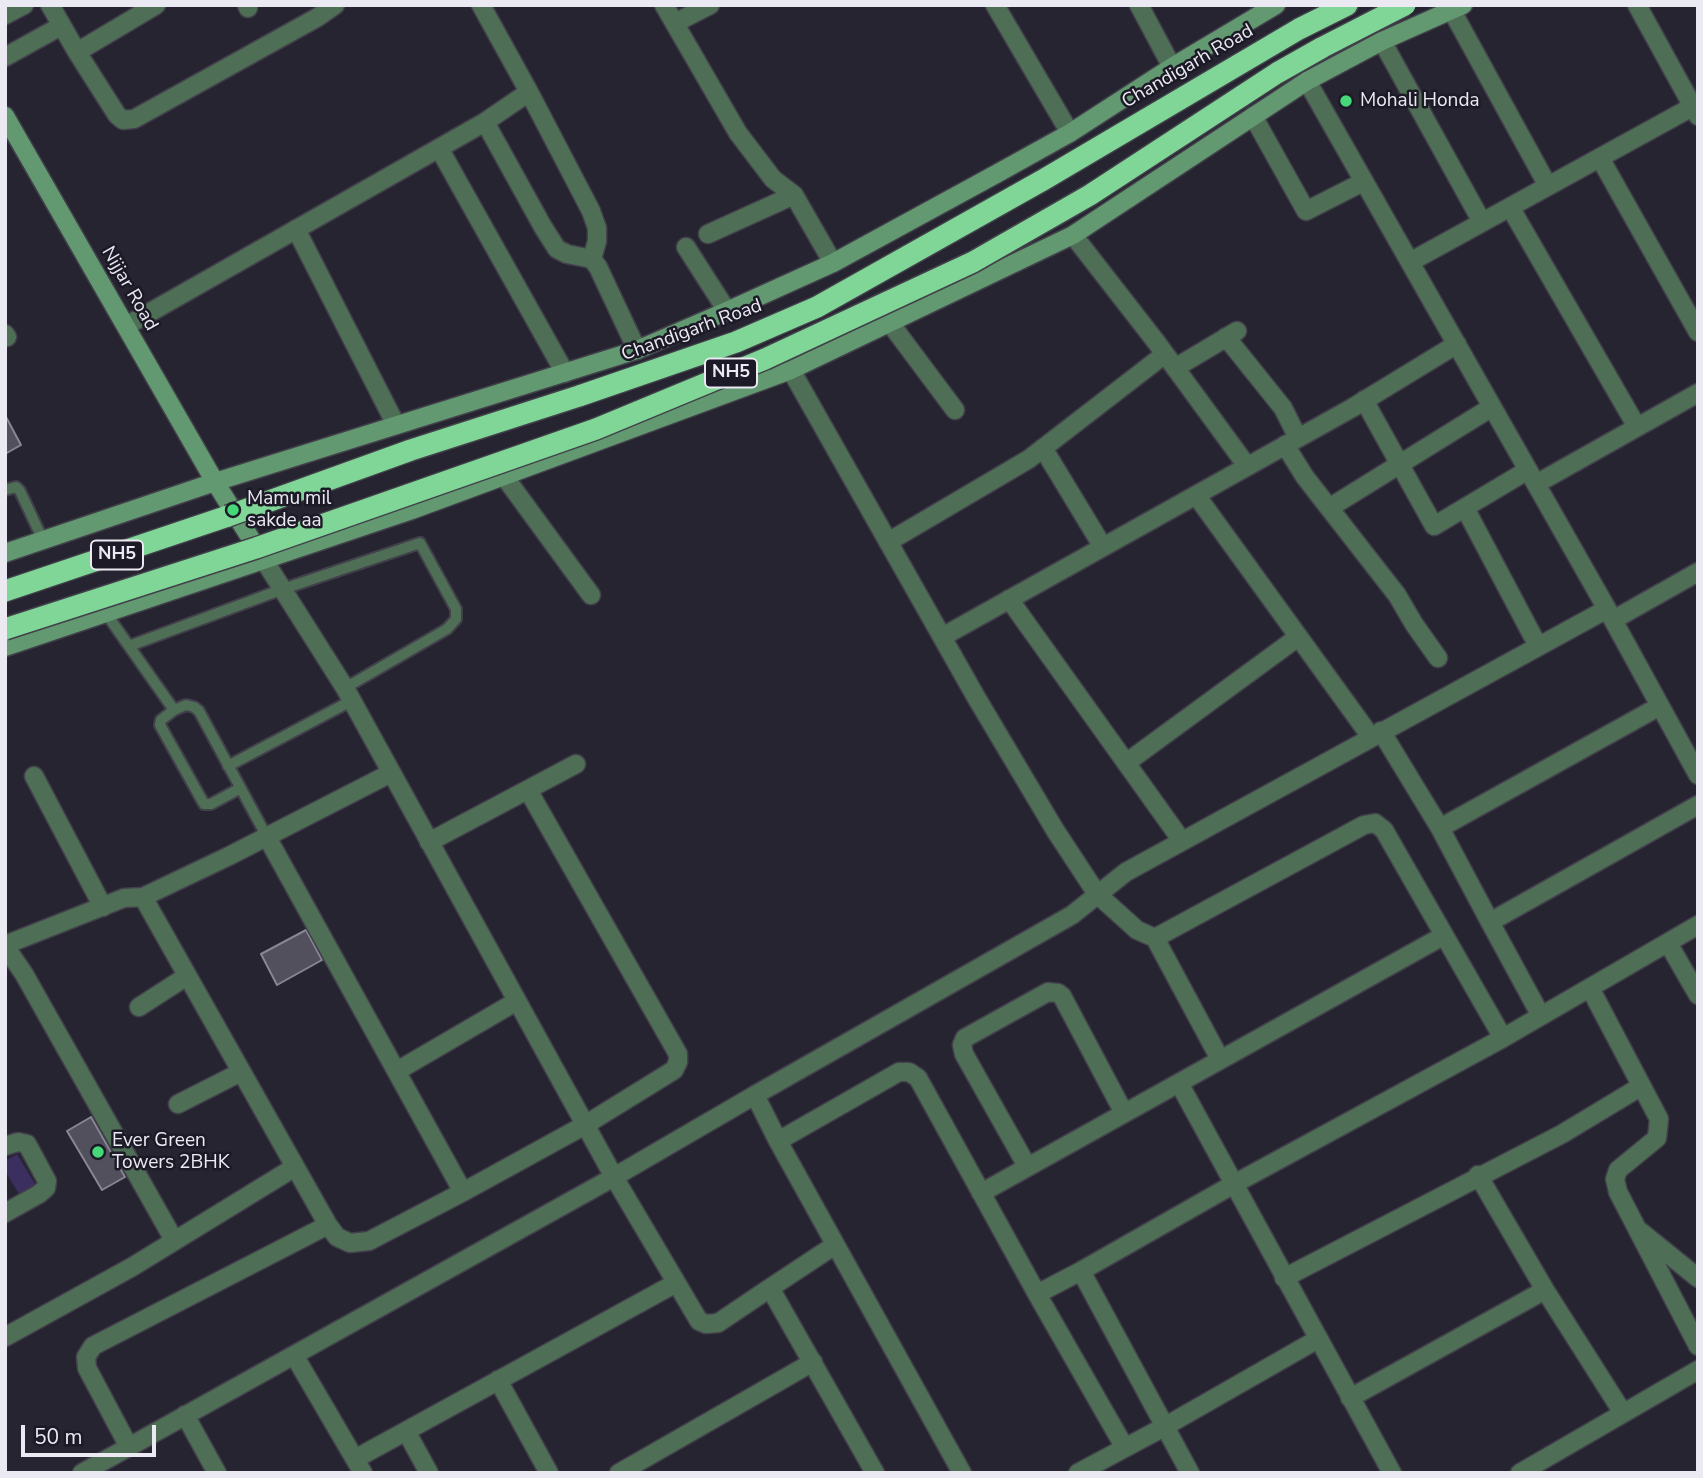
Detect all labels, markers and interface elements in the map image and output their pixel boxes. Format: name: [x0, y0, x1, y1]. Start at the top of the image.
street label: Chandigarh Road: [1118, 20, 1258, 114]
place label: Mohali Honda: [1360, 90, 1480, 112]
marker: Mohali Honda: [1338, 93, 1354, 109]
street label: Nijjar Road: [96, 243, 162, 335]
street label: Chandigarh Road: [619, 295, 765, 367]
road number: NH5: [705, 358, 757, 388]
place label: Mamu mil sakde aa: [247, 488, 331, 532]
marker: Mamu mil sakde aa: [225, 502, 241, 518]
road number: NH5: [91, 540, 143, 570]
place label: Ever Green Towers 2BHK: [112, 1130, 230, 1174]
marker: Ever Green Towers 2BHK: [90, 1144, 106, 1160]
scale bar: [24, 1412, 159, 1456]
text: 50 m: [34, 1423, 83, 1451]

